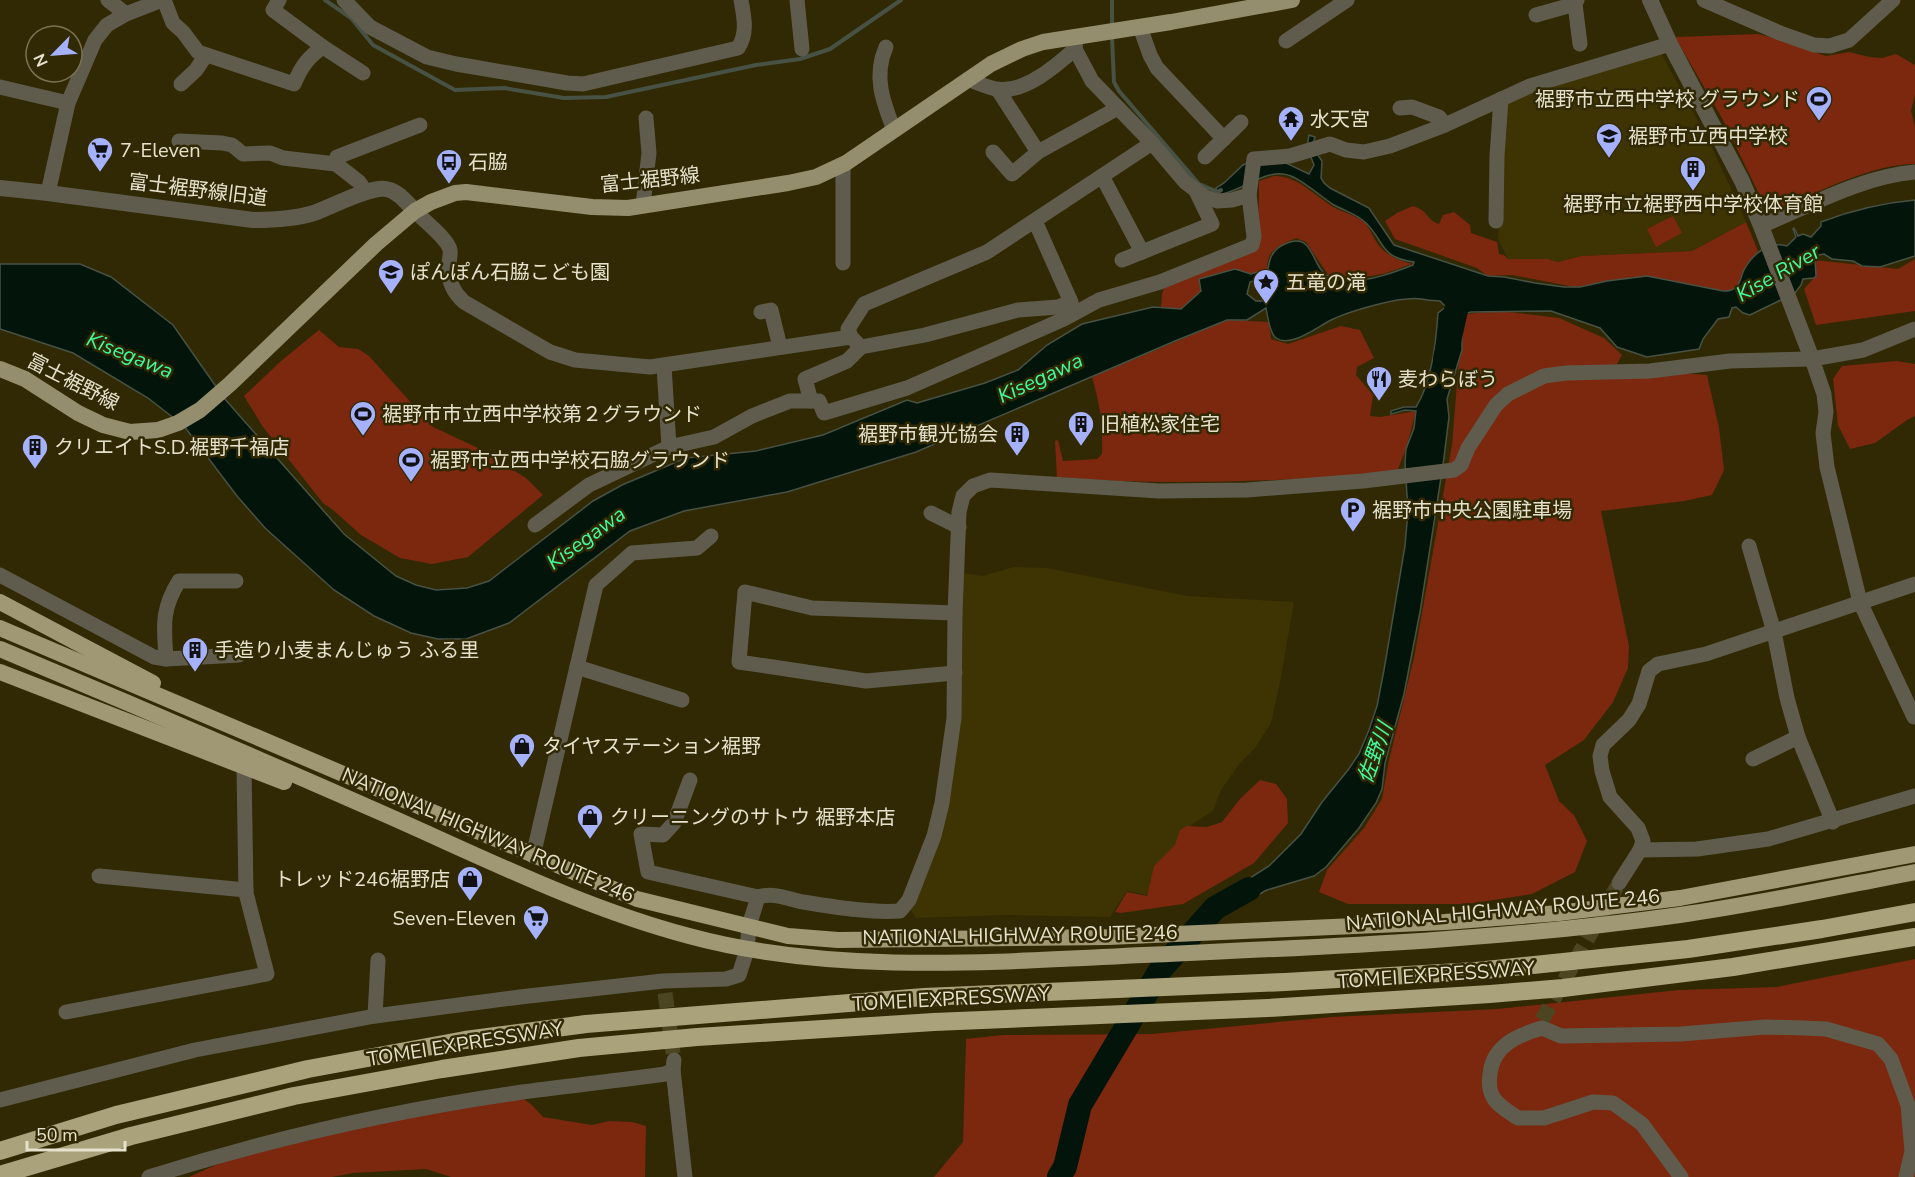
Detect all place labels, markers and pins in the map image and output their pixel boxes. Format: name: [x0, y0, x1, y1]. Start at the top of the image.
sports icon: 裾野市立西中学校 グラウンド: [1804, 84, 1834, 122]
place label: 裾野市立西中学校 グラウンド: [1535, 86, 1800, 113]
temple icon: 水天宮: [1276, 104, 1306, 142]
place label: 水天宮: [1310, 106, 1370, 133]
school or university icon: 裾野市立西中学校: [1594, 121, 1624, 159]
place label: 裾野市立西中学校: [1628, 123, 1788, 150]
supermarket icon: 7-Eleven: [85, 135, 115, 173]
place label: 7-Eleven: [120, 137, 201, 164]
bus stop icon: 石脇: [434, 147, 464, 185]
place label: 石脇: [468, 149, 508, 176]
building icon: 裾野市立裾野西中学校体育館: [1678, 154, 1708, 192]
place label: 裾野市立裾野西中学校体育館: [1563, 191, 1823, 218]
school or university icon: ぽんぽん石脇こども園: [376, 257, 406, 295]
place label: ぽんぽん石脇こども園: [410, 259, 610, 286]
place icon: 五竜の滝: [1251, 267, 1281, 305]
place label: 五竜の滝: [1286, 269, 1366, 296]
restaurant icon: 麦わらぼう: [1364, 364, 1394, 402]
place label: 麦わらぼう: [1398, 366, 1498, 393]
sports icon: 裾野市市立西中学校第２グラウンド: [348, 399, 378, 437]
place label: 裾野市市立西中学校第２グラウンド: [382, 401, 702, 428]
building icon: 旧植松家住宅: [1066, 409, 1096, 447]
place label: 旧植松家住宅: [1100, 411, 1220, 438]
building icon: 裾野市観光協会: [1002, 419, 1032, 457]
place label: 裾野市観光協会: [858, 421, 998, 448]
building icon: クリエイトS.D.裾野千福店: [20, 432, 50, 470]
place label: クリエイトS.D.裾野千福店: [54, 434, 289, 461]
sports icon: 裾野市立西中学校石脇グラウンド: [396, 445, 426, 483]
place label: 裾野市立西中学校石脇グラウンド: [430, 447, 730, 474]
parking icon: 裾野市中央公園駐車場: [1338, 495, 1368, 533]
place label: 裾野市中央公園駐車場: [1372, 497, 1572, 524]
building icon: 手造り小麦まんじゅう ふる里: [180, 635, 210, 673]
place label: 手造り小麦まんじゅう ふる里: [214, 637, 479, 664]
shop icon: タイヤステーション裾野: [507, 731, 537, 769]
place label: タイヤステーション裾野: [542, 733, 761, 760]
shop icon: クリーニングのサトウ 裾野本店: [575, 802, 605, 840]
place label: クリーニングのサトウ 裾野本店: [610, 804, 895, 831]
shop icon: トレッド246裾野店: [455, 864, 485, 902]
place label: トレッド246裾野店: [274, 866, 450, 893]
supermarket icon: Seven-Eleven: [521, 903, 551, 941]
place label: Seven-Eleven: [392, 905, 516, 932]

